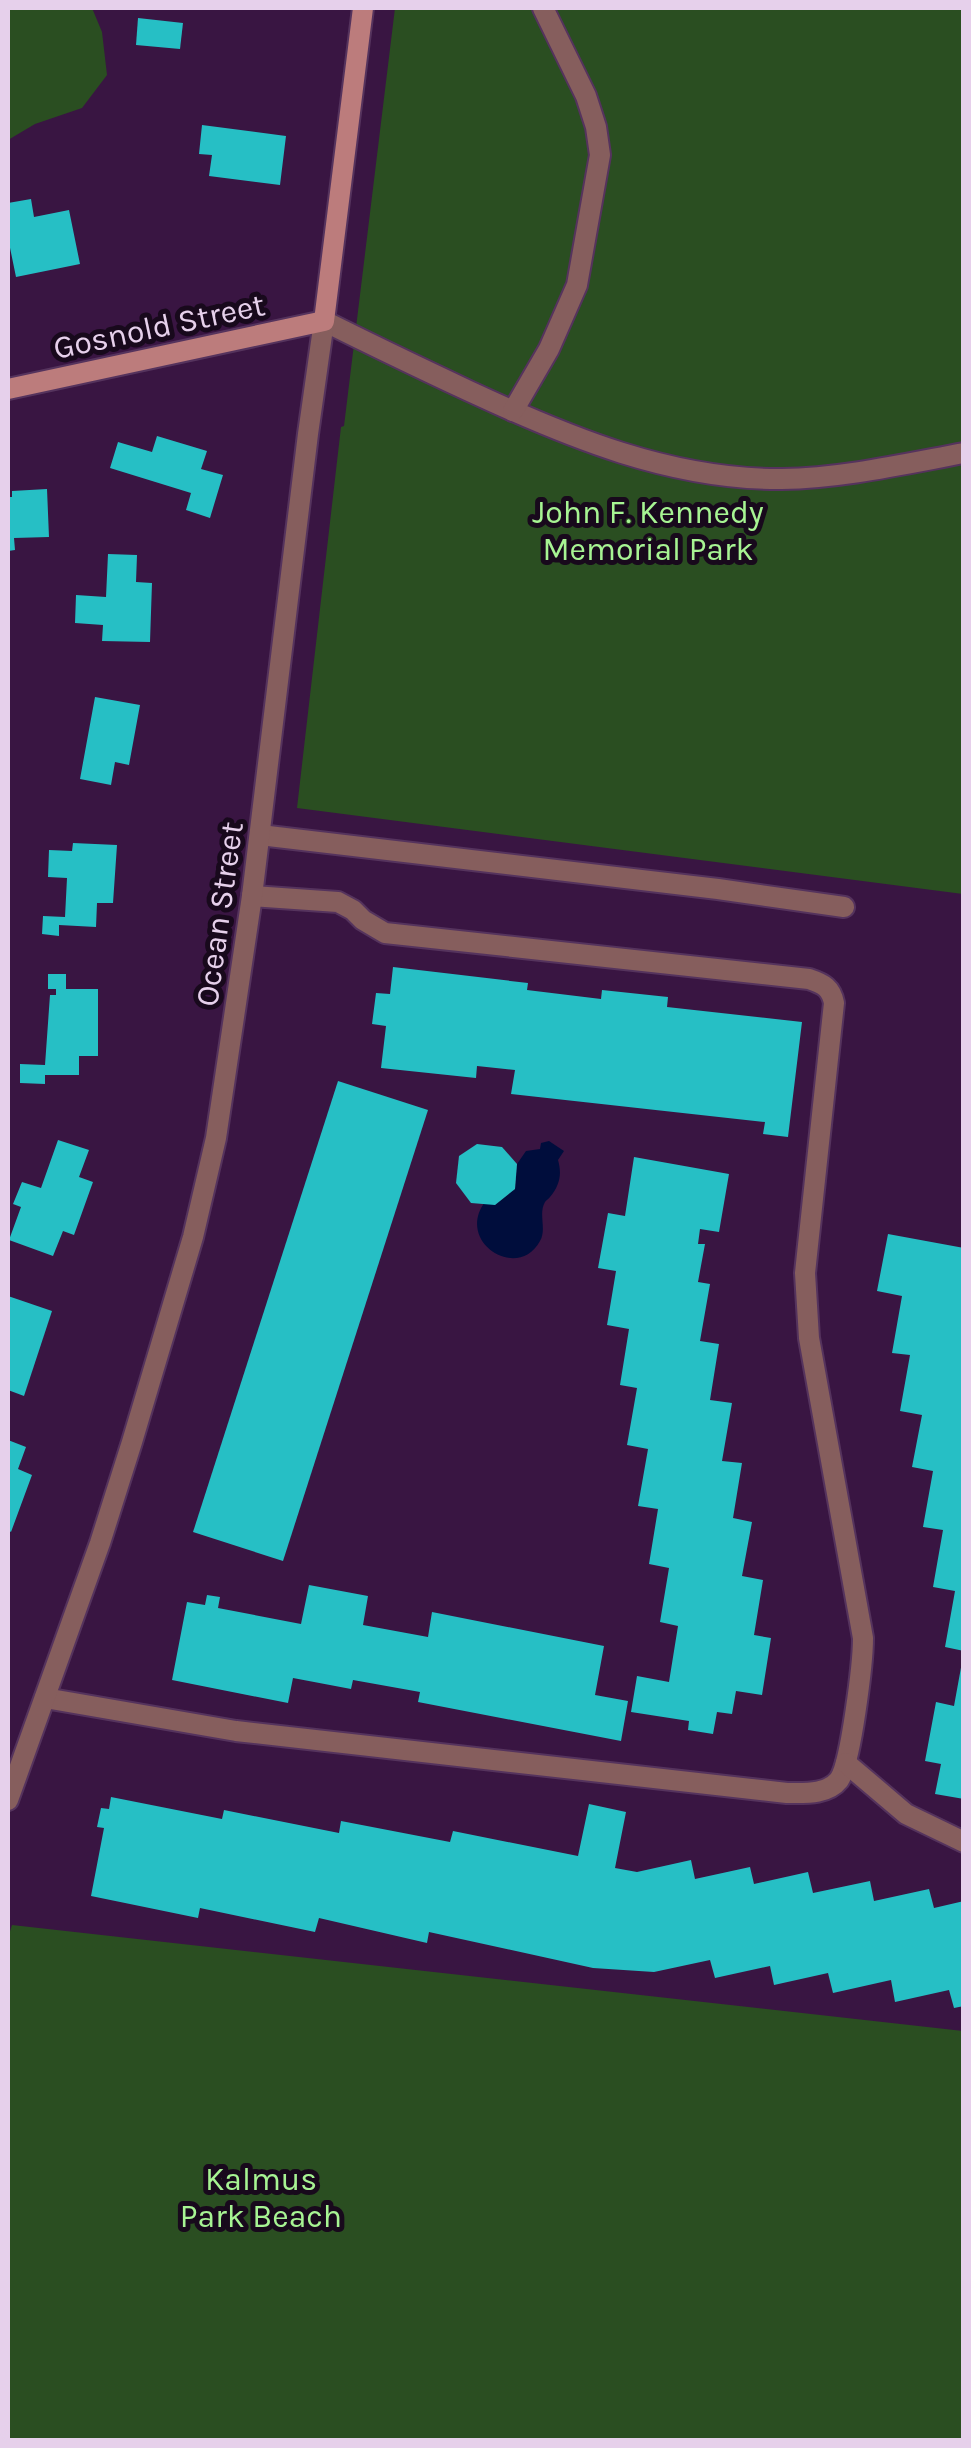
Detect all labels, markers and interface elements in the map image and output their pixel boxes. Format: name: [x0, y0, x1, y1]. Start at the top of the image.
street label: Gosnold Street: [50, 286, 268, 367]
park label: John F. Kennedy Memorial Park: [532, 494, 764, 568]
street label: Ocean Street: [188, 819, 251, 1009]
park label: Kalmus Park Beach: [180, 2161, 342, 2235]

